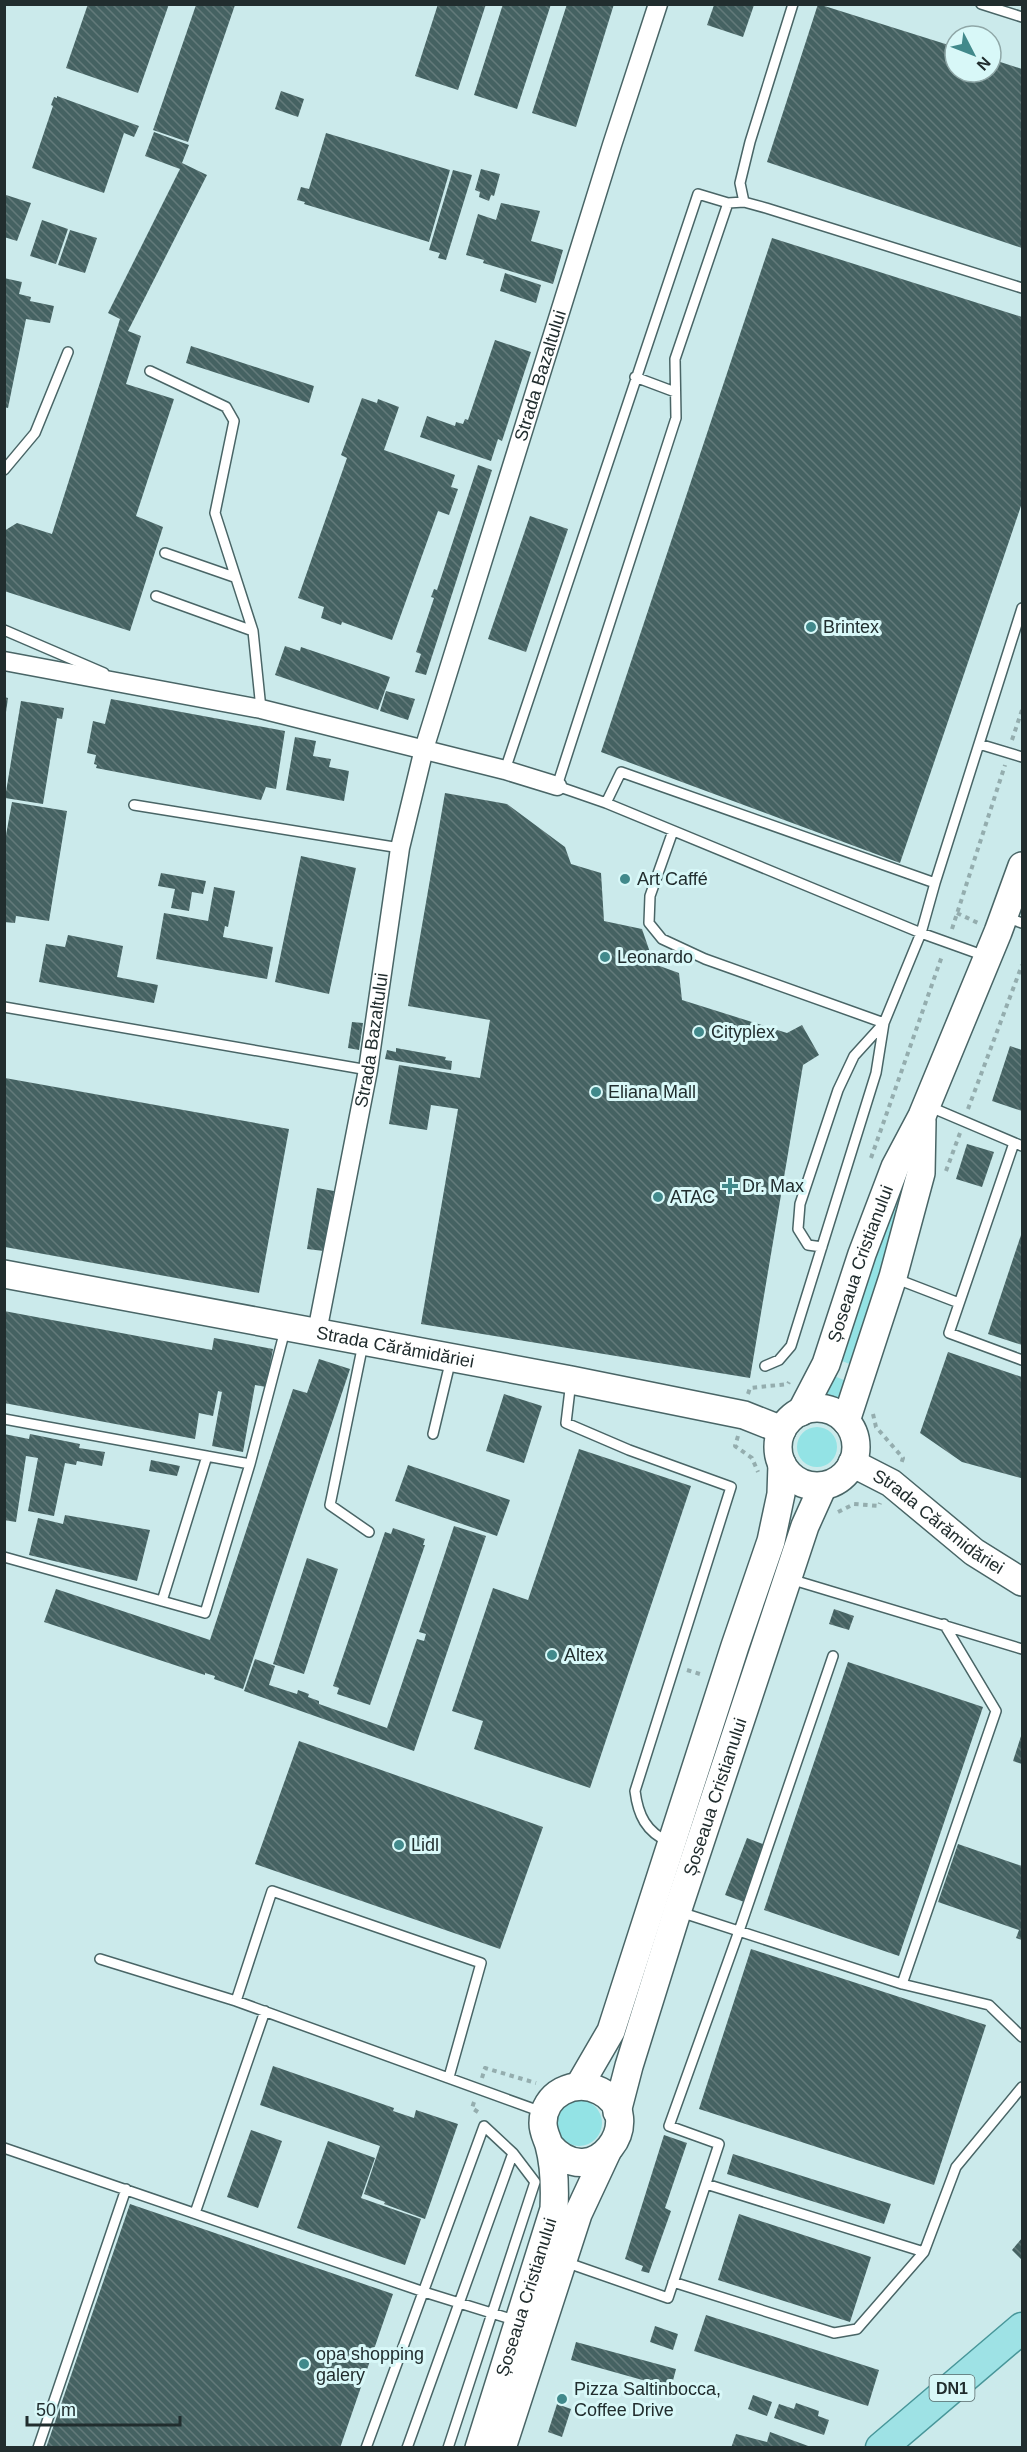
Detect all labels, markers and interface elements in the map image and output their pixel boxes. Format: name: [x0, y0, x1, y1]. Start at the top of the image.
north arrow: [943, 24, 1003, 84]
text: N: [974, 54, 994, 74]
street label: Strada Bazaltului: [510, 308, 570, 444]
place label: Brintex: [823, 617, 879, 637]
marker: Brintex: [804, 620, 818, 634]
place label: Art Caffé: [637, 869, 708, 889]
marker: Art Caffé: [618, 872, 632, 886]
place label: Leonardo: [617, 947, 693, 967]
marker: Leonardo: [598, 950, 612, 964]
street label: Strada Bazaltului: [351, 971, 392, 1109]
place label: Cityplex: [711, 1022, 775, 1042]
marker: Cityplex: [692, 1025, 706, 1039]
place label: Eliana Mall: [608, 1082, 696, 1102]
marker: Eliana Mall: [589, 1085, 603, 1099]
place label: Dr. Max: [742, 1176, 804, 1196]
marker: Dr. Max: [723, 1179, 737, 1193]
street label: Șoseaua Cristianului: [824, 1182, 897, 1345]
place label: ATAC: [670, 1187, 715, 1207]
marker: ATAC: [651, 1190, 665, 1204]
street label: Strada Cărămidăriei: [315, 1323, 476, 1372]
street label: Strada Cărămidăriei: [870, 1465, 1008, 1578]
place label: Altex: [564, 1645, 604, 1665]
marker: Altex: [545, 1648, 559, 1662]
street label: Șoseaua Cristianului: [680, 1715, 751, 1879]
place label: Lidl: [411, 1835, 439, 1855]
marker: Lidl: [392, 1838, 406, 1852]
street label: Șoseaua Cristianului: [492, 2215, 561, 2379]
place label: opa shopping galery: [316, 2344, 424, 2385]
marker: opa shopping galery: [297, 2357, 311, 2371]
road number: DN1: [930, 2375, 974, 2401]
place label: Pizza Saltinbocca, Coffee Drive: [574, 2379, 721, 2420]
scale bar: [27, 2389, 180, 2427]
marker: Pizza Saltinbocca, Coffee Drive: [555, 2392, 569, 2406]
text: 50 m: [36, 2400, 76, 2420]

